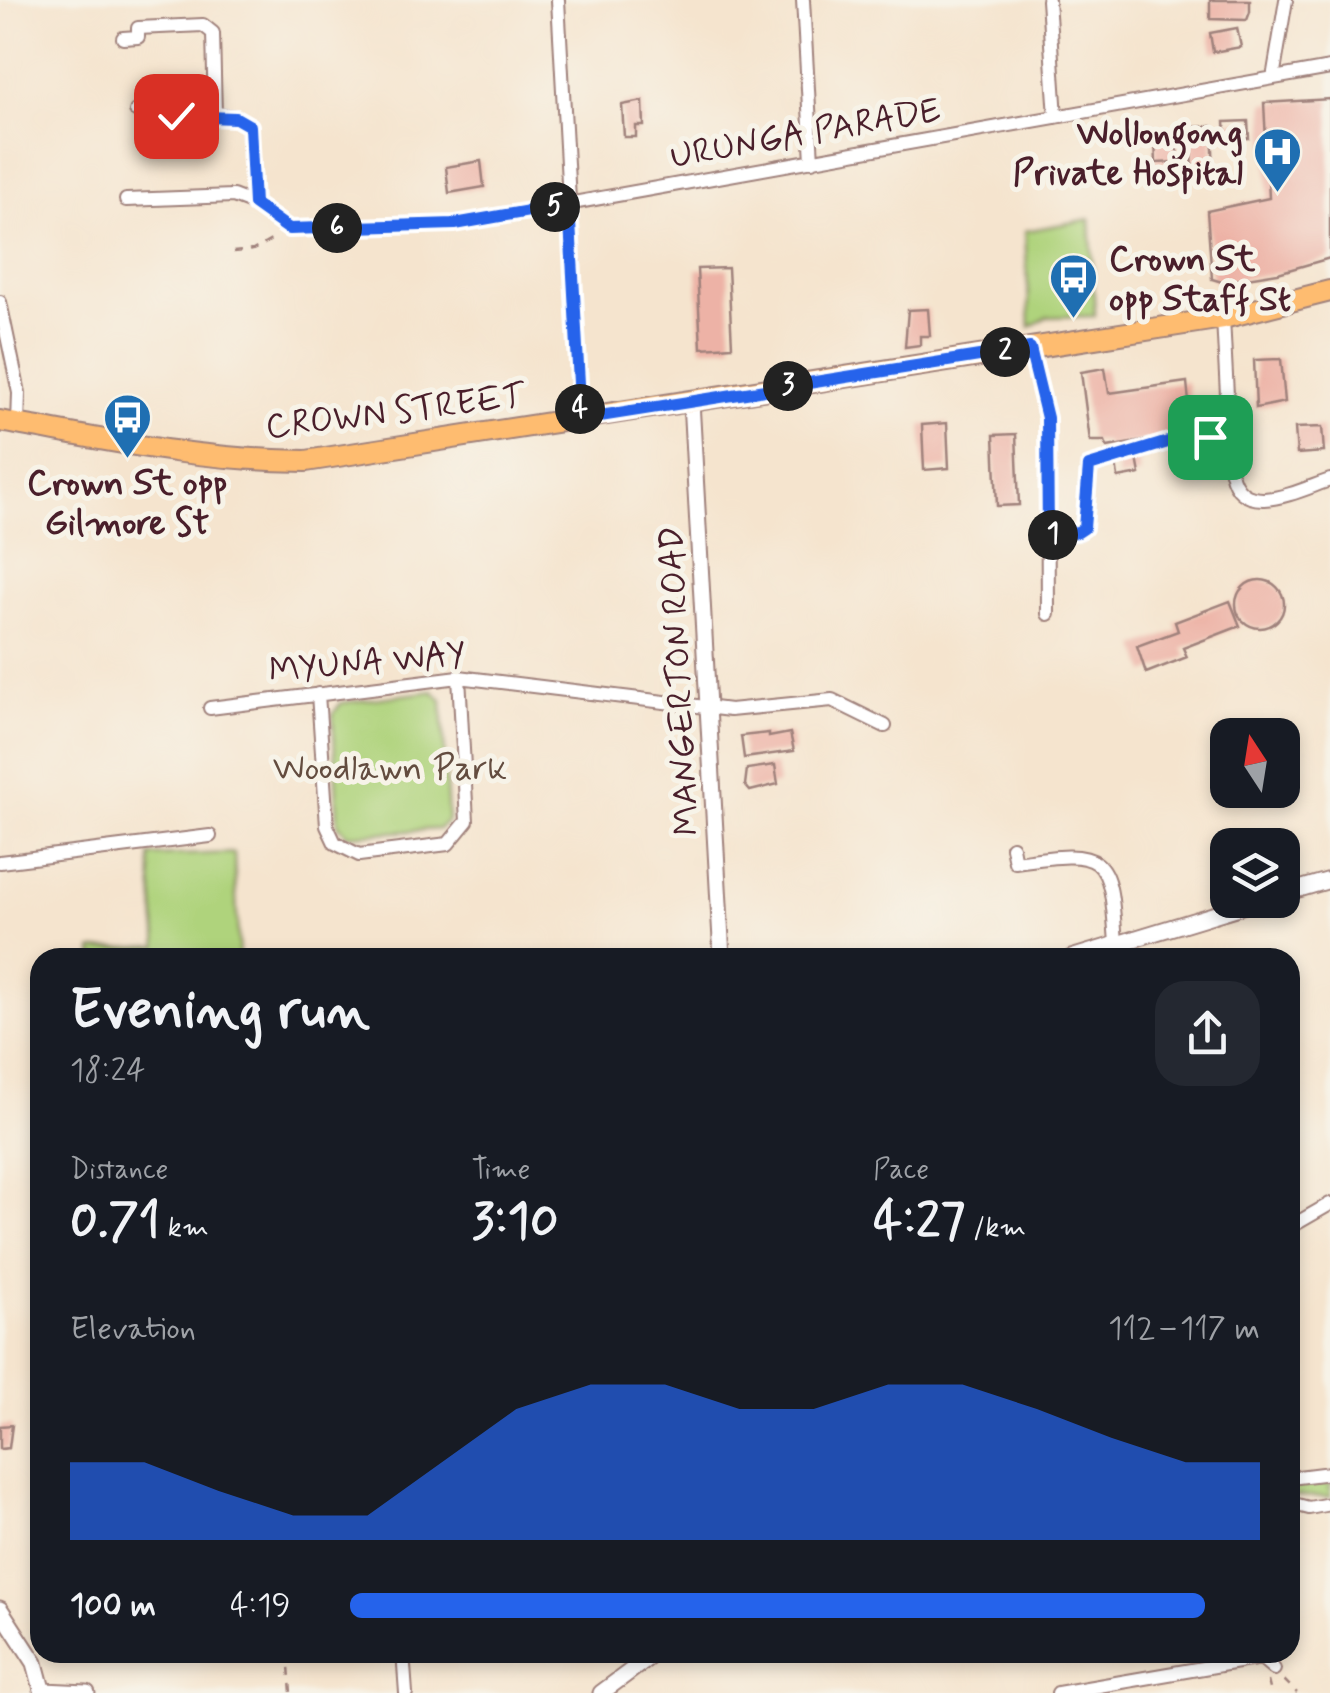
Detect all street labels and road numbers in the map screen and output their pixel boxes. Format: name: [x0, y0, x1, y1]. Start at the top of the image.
street label: URUNGA PARADE: [667, 88, 944, 180]
street label: CROWN STREET: [263, 373, 529, 451]
street label: MANGERTON ROAD: [649, 525, 711, 837]
street label: MYUNA WAY: [267, 631, 468, 695]

